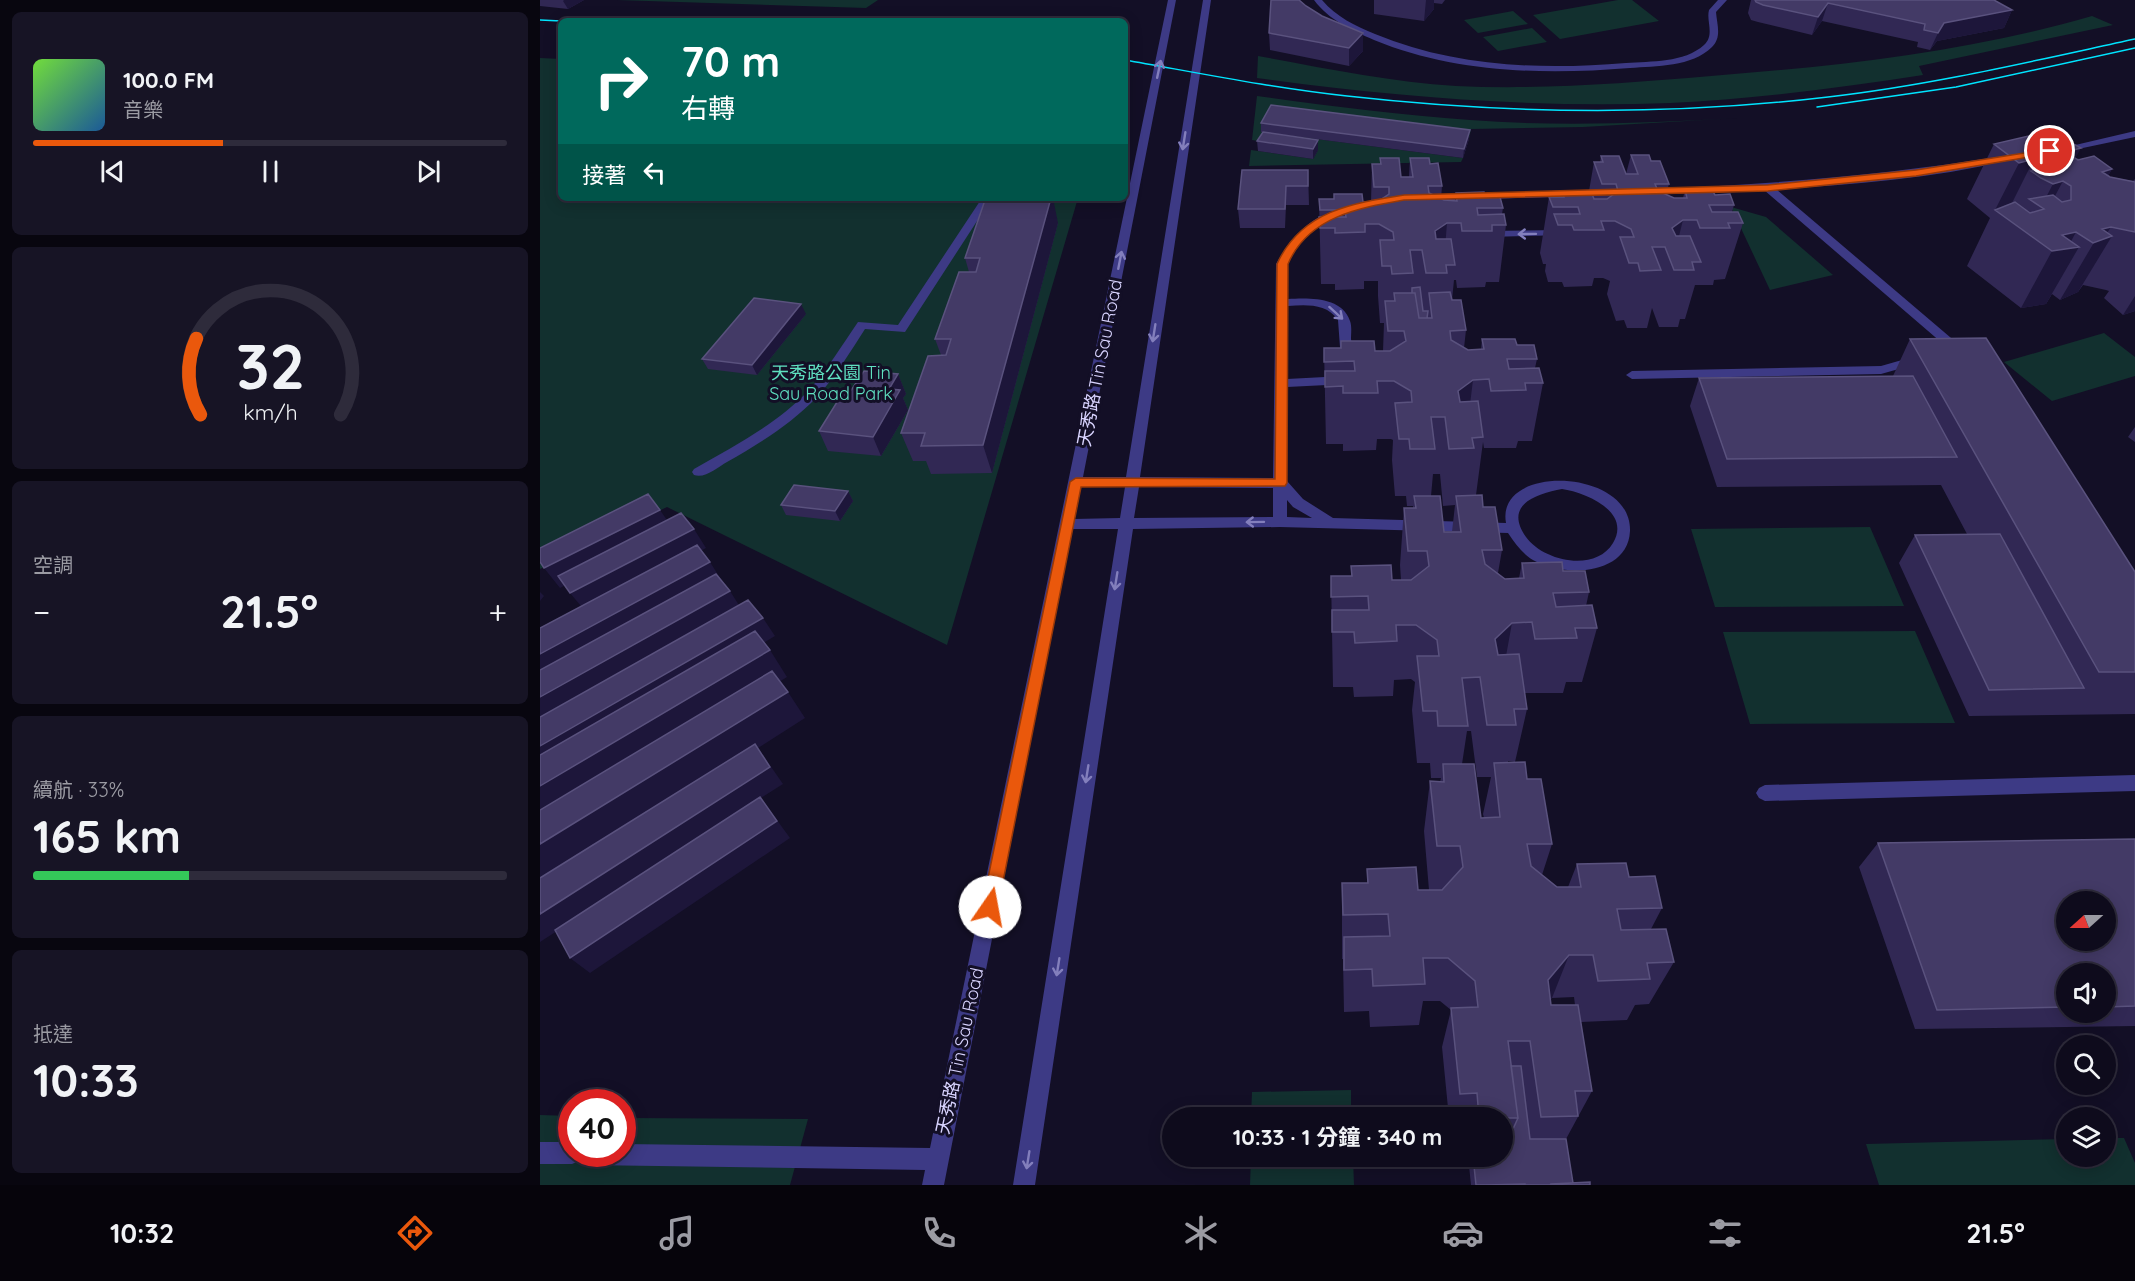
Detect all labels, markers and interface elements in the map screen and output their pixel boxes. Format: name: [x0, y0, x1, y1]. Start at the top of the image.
text: 70 m: [681, 35, 780, 88]
icon: right: [582, 42, 660, 120]
one-way arrow: [1154, 60, 1165, 79]
text: 100.0 FM: [123, 66, 214, 94]
text: 右轉: [681, 91, 735, 125]
text: 音樂: [123, 97, 163, 122]
pin: [2024, 125, 2075, 176]
one-way arrow: [1179, 130, 1190, 150]
icon: arrive: [2033, 134, 2066, 167]
icon: previous: [96, 155, 129, 188]
icon: pause: [254, 155, 287, 188]
icon: next: [412, 155, 445, 188]
icon: left: [638, 156, 671, 189]
text: 接著: [582, 161, 626, 189]
one-way arrow: [1517, 228, 1537, 240]
one-way arrow: [1115, 251, 1126, 271]
street label: 天秀路 Tin Sau Road: [1072, 277, 1127, 448]
one-way arrow: [1329, 306, 1344, 320]
one-way arrow: [1148, 323, 1159, 343]
text: 32: [235, 327, 305, 405]
park label: 天秀路公園 Tin Sau Road Park: [769, 361, 893, 405]
text: km/h: [243, 399, 297, 425]
one-way arrow: [1246, 516, 1266, 528]
text: 空調: [33, 552, 73, 577]
one-way arrow: [1111, 571, 1122, 591]
text: 21.5°: [220, 583, 318, 639]
text: −: [33, 591, 50, 632]
text: +: [488, 591, 507, 632]
one-way arrow: [1081, 764, 1092, 784]
text: 續航 · 33%: [33, 777, 124, 802]
text: 165 km: [33, 808, 181, 864]
position arrow: [958, 875, 1022, 939]
north arrow: [2056, 891, 2116, 951]
map controls: [2056, 891, 2116, 1167]
one-way arrow: [1052, 957, 1063, 976]
button: sound: [2056, 963, 2116, 1023]
street label: 天秀路 Tin Sau Road: [931, 966, 988, 1136]
text: 抵達: [33, 1021, 73, 1046]
button: search: [2056, 1035, 2116, 1095]
text: 10:33: [33, 1052, 139, 1108]
speed limit sign: 40: [558, 1089, 636, 1167]
button: layers: [2056, 1107, 2116, 1167]
text: 10:33 · 1 分鐘 · 340 m: [1233, 1123, 1442, 1151]
one-way arrow: [1022, 1149, 1033, 1169]
icon: directions: [394, 1212, 436, 1254]
icon: music: [656, 1212, 698, 1254]
icon: phone: [918, 1212, 960, 1254]
icon: climate: [1180, 1212, 1222, 1254]
icon: car: [1442, 1212, 1484, 1254]
icon: filters: [1704, 1212, 1746, 1254]
text: 10:32: [110, 1216, 174, 1250]
text: 21.5°: [1966, 1216, 2025, 1250]

